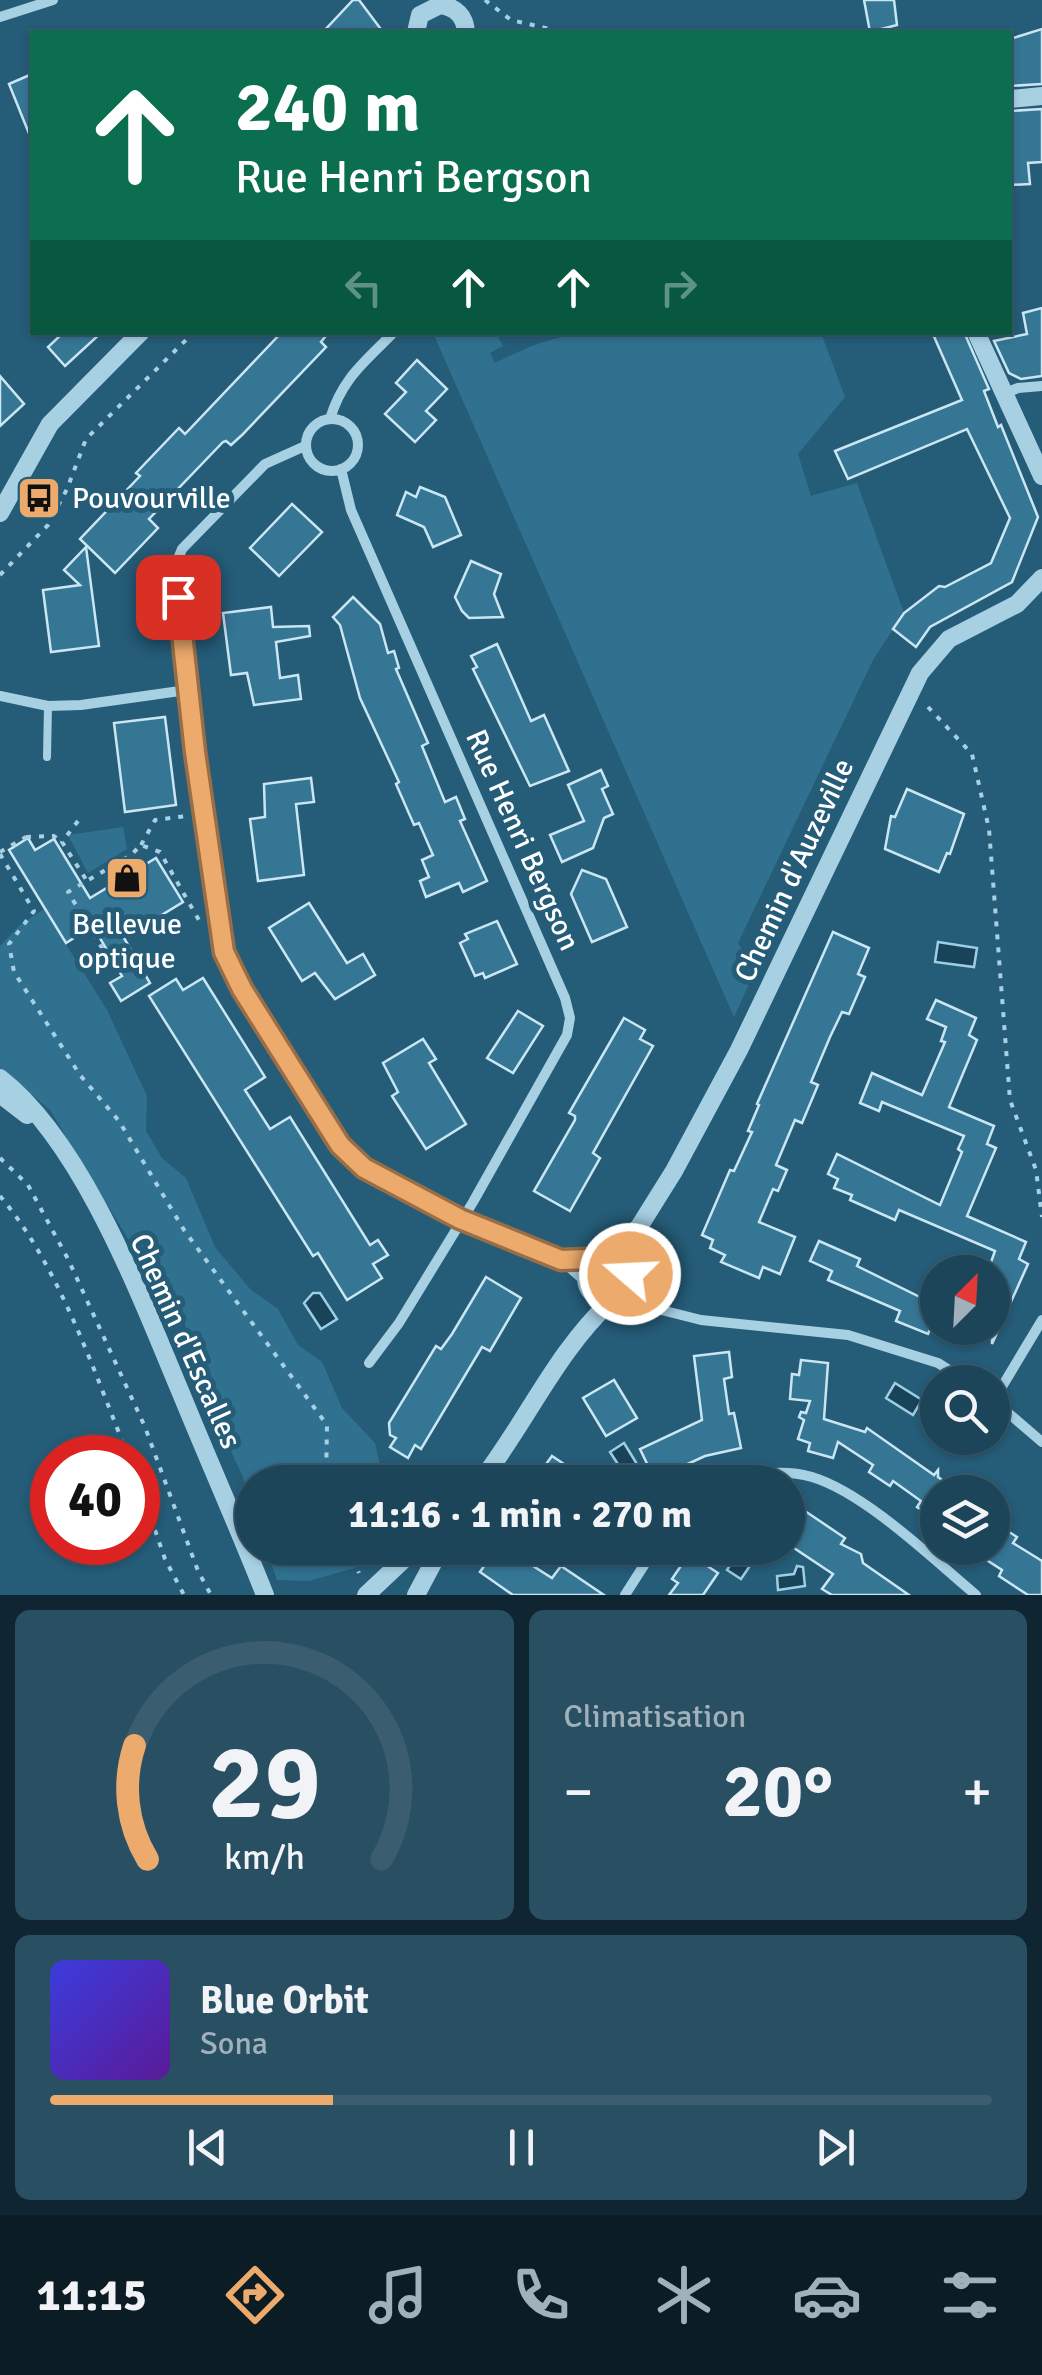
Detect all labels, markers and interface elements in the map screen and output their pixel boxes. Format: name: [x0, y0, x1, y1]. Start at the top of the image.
text: 240 m: [235, 64, 420, 150]
icon: ahead: [70, 70, 200, 200]
text: Rue Henri Bergson: [235, 150, 592, 205]
icon: left: [336, 260, 391, 315]
icon: ahead: [441, 260, 496, 315]
icon: ahead: [546, 260, 601, 315]
icon: right: [651, 260, 706, 315]
bus stop icon: Pouvourville: [16, 475, 62, 521]
place label: Pouvourville: [72, 480, 231, 517]
pin: [136, 555, 221, 640]
icon: arrive: [151, 570, 206, 625]
street label: Rue Henri Bergson: [457, 724, 588, 956]
street label: Chemin d'Auzeville: [727, 753, 862, 988]
shop icon: Bellevue optique: [104, 855, 150, 901]
place label: Bellevue optique: [72, 906, 182, 977]
position arrow: [578, 1222, 682, 1326]
street label: Chemin d'Escalles: [122, 1228, 249, 1454]
north arrow: [920, 1255, 1010, 1345]
map controls: [920, 1255, 1010, 1565]
button: search: [920, 1365, 1010, 1455]
speed limit sign: 40: [30, 1435, 160, 1565]
button: layers: [920, 1475, 1010, 1565]
text: 11:16 · 1 min · 270 m: [348, 1491, 692, 1538]
text: Climatisation: [564, 1697, 746, 1736]
text: 29: [208, 1719, 320, 1847]
text: 20°: [722, 1745, 833, 1838]
text: −: [564, 1758, 593, 1826]
text: +: [962, 1758, 992, 1826]
text: km/h: [224, 1835, 305, 1879]
text: Blue Orbit: [200, 1977, 369, 2024]
text: Sona: [200, 2024, 268, 2063]
icon: previous: [180, 2120, 235, 2175]
icon: pause: [494, 2120, 549, 2175]
icon: next: [808, 2120, 863, 2175]
icon: directions: [220, 2260, 290, 2330]
icon: music: [363, 2260, 433, 2330]
icon: phone: [506, 2260, 576, 2330]
icon: climate: [649, 2260, 719, 2330]
icon: car: [792, 2260, 862, 2330]
icon: filters: [935, 2260, 1005, 2330]
text: 11:15: [37, 2268, 147, 2323]

